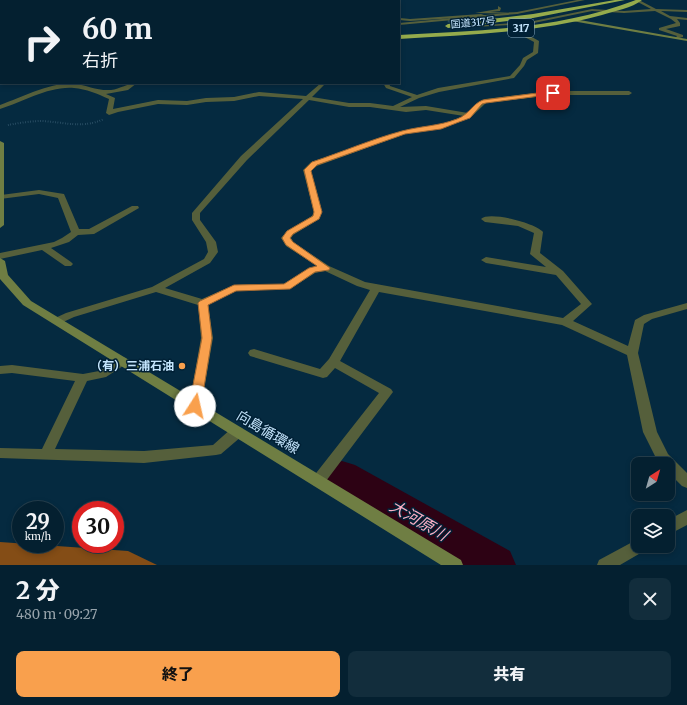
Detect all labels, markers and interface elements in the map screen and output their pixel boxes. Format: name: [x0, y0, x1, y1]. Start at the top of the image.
text: 60 m: [82, 11, 152, 47]
street label: 国道317号: [450, 14, 496, 31]
icon: right: [16, 16, 68, 68]
road number: 317: [508, 19, 534, 37]
text: 右折: [82, 49, 118, 72]
pin: [536, 76, 570, 110]
icon: arrive: [542, 82, 564, 104]
place label: （有）三浦石油: [90, 358, 174, 373]
marker: （有）三浦石油: [177, 361, 187, 371]
position arrow: [174, 385, 216, 427]
street label: 向島循環線: [233, 406, 303, 458]
north arrow: [631, 457, 675, 501]
map controls: [631, 457, 675, 553]
water label: 大河原川: [386, 495, 453, 546]
speed limit sign: 30: [72, 501, 124, 553]
text: 29: [26, 509, 50, 534]
button: layers: [631, 509, 675, 553]
text: km/h: [25, 530, 51, 543]
text: 2 分: [16, 575, 60, 606]
button: close: [629, 578, 671, 620]
text: 480 m · 09:27: [16, 606, 97, 623]
button: 終了: [16, 651, 340, 697]
button: 共有: [348, 651, 671, 697]

